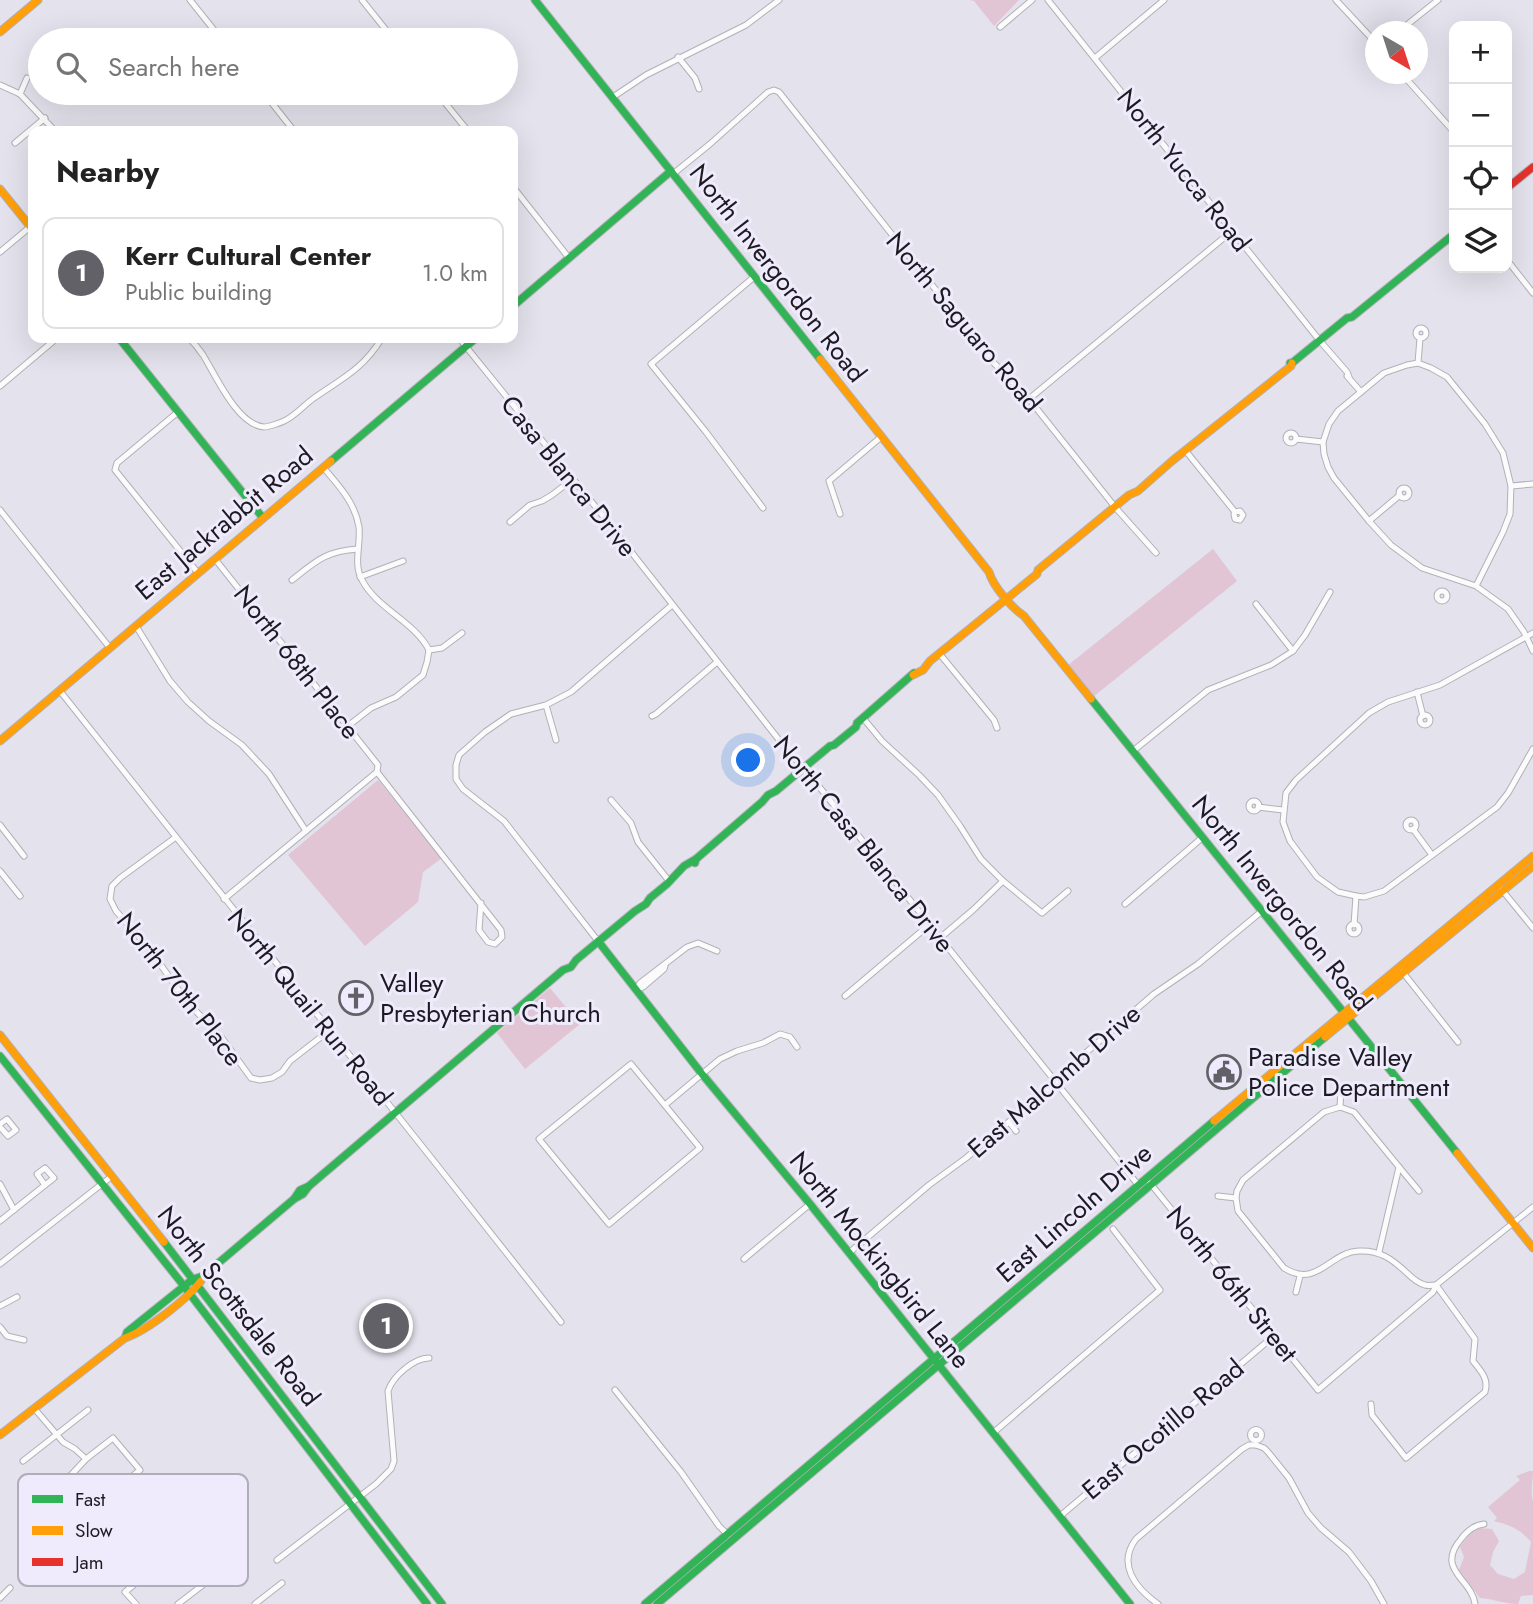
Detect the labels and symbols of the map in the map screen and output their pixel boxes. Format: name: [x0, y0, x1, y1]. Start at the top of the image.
north arrow: [1365, 21, 1428, 84]
street label: North Yucca Road: [1108, 80, 1260, 260]
street label: North Invergordon Road: [680, 156, 876, 390]
street label: North Saguaro Road: [877, 223, 1051, 421]
street label: Casa Blanca Drive: [492, 387, 646, 565]
street label: East Jackrabbit Road: [127, 437, 321, 609]
street label: North 68th Place: [225, 577, 369, 747]
street label: North Casa Blanca Drive: [765, 727, 963, 961]
your location: [731, 743, 765, 777]
street label: North Invergordon Road: [1183, 787, 1381, 1019]
street label: North Quail Run Road: [218, 900, 402, 1114]
street label: North 70th Place: [108, 904, 252, 1074]
place label: Valley Presbyterian Church: [380, 964, 601, 1032]
church icon: Valley Presbyterian Church: [337, 979, 375, 1017]
street label: East Malcomb Drive: [959, 995, 1149, 1167]
place label: Paradise Valley Police Department: [1248, 1038, 1450, 1106]
public building icon: Paradise Valley Police Department: [1205, 1053, 1243, 1091]
street label: East Lincoln Drive: [988, 1135, 1160, 1291]
street label: North Mockingbird Lane: [780, 1143, 980, 1377]
street label: North Scottsdale Road: [148, 1198, 330, 1414]
street label: North 66th Street: [1157, 1198, 1307, 1371]
pin: 1: [363, 1300, 409, 1352]
street label: East Ocotillo Road: [1074, 1350, 1252, 1508]
legend: [18, 1474, 248, 1586]
text: Fast: [75, 1486, 106, 1513]
text: Slow: [75, 1517, 113, 1544]
text: Jam: [72, 1549, 104, 1576]

